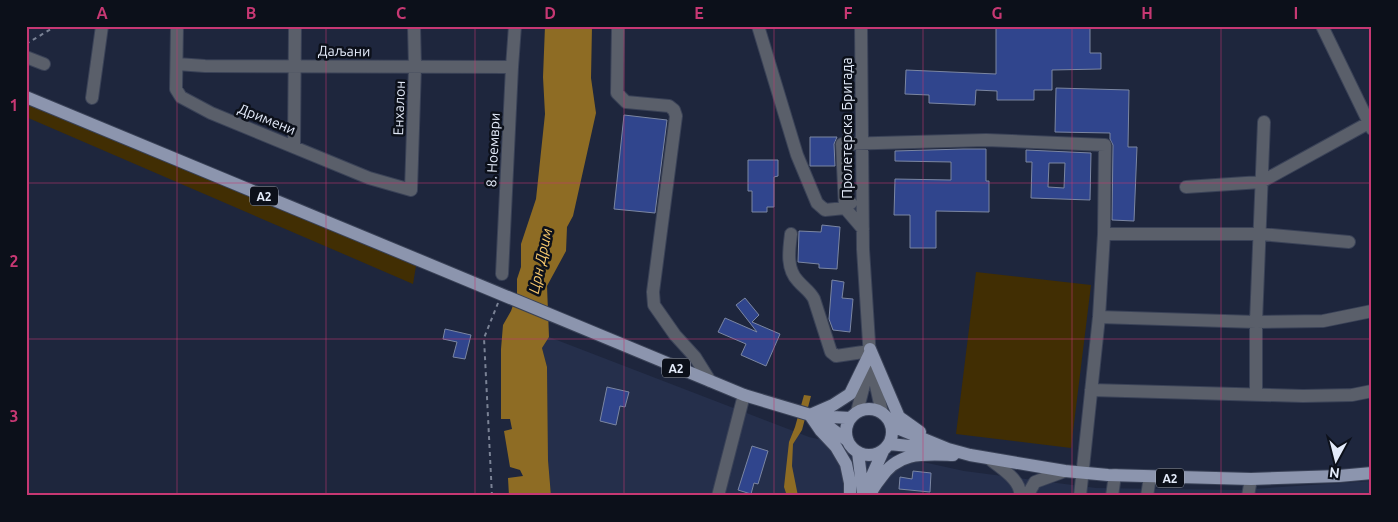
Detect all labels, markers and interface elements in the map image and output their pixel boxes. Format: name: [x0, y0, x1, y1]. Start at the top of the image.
text: A: [96, 4, 108, 22]
text: B: [246, 4, 256, 22]
text: C: [396, 4, 406, 22]
text: D: [544, 4, 556, 22]
text: E: [694, 4, 704, 22]
text: F: [844, 4, 853, 22]
text: G: [991, 4, 1003, 22]
text: H: [1141, 4, 1153, 22]
text: I: [1294, 4, 1298, 22]
street label: Даљани: [318, 43, 370, 59]
street label: Пролетерска Бригада: [839, 57, 855, 199]
street label: Енхалон: [390, 80, 408, 136]
text: 1: [9, 96, 19, 114]
street label: Дримени: [236, 100, 298, 138]
street label: 8. Ноември: [483, 112, 503, 188]
road number: A2: [250, 187, 278, 206]
water label: Црн Дрим: [525, 227, 555, 295]
text: 2: [9, 252, 19, 270]
road number: A2: [662, 358, 690, 378]
text: 3: [9, 407, 19, 425]
north arrow: [1310, 434, 1360, 484]
text: N: [1328, 464, 1341, 481]
road number: A2: [1156, 468, 1184, 488]

